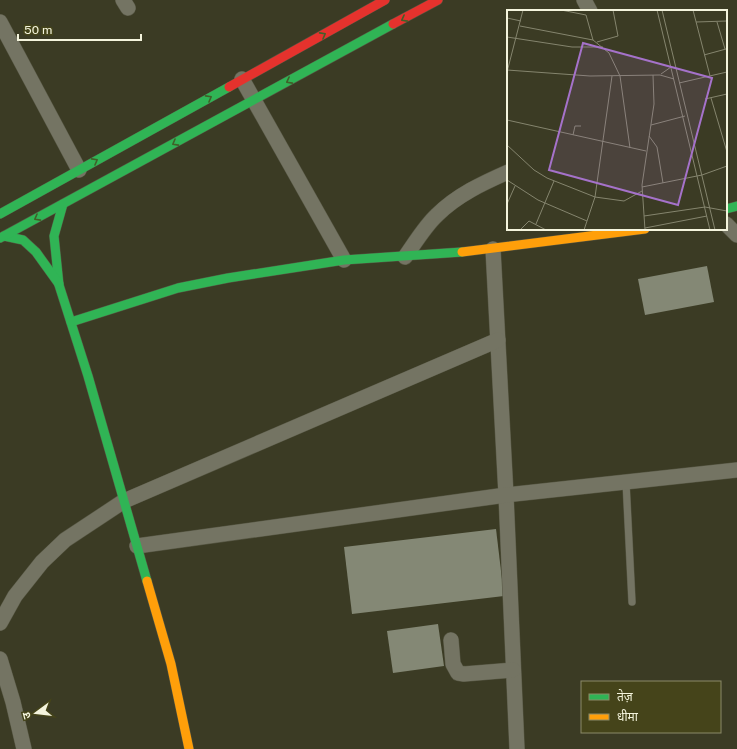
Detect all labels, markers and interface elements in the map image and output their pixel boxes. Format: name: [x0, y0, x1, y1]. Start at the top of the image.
inset map: [507, 10, 727, 230]
one-way arrow: [401, 14, 408, 21]
scale bar: [18, 16, 141, 42]
text: 50 m: [24, 23, 52, 37]
one-way arrow: [319, 32, 326, 39]
one-way arrow: [286, 76, 294, 83]
one-way arrow: [205, 95, 212, 102]
one-way arrow: [172, 138, 179, 145]
one-way arrow: [91, 158, 98, 165]
one-way arrow: [33, 214, 41, 221]
legend: [581, 681, 721, 733]
text: तेज़: [617, 689, 634, 704]
north arrow: [16, 693, 56, 733]
text: धीमा: [617, 709, 639, 724]
text: उ: [20, 710, 33, 720]

